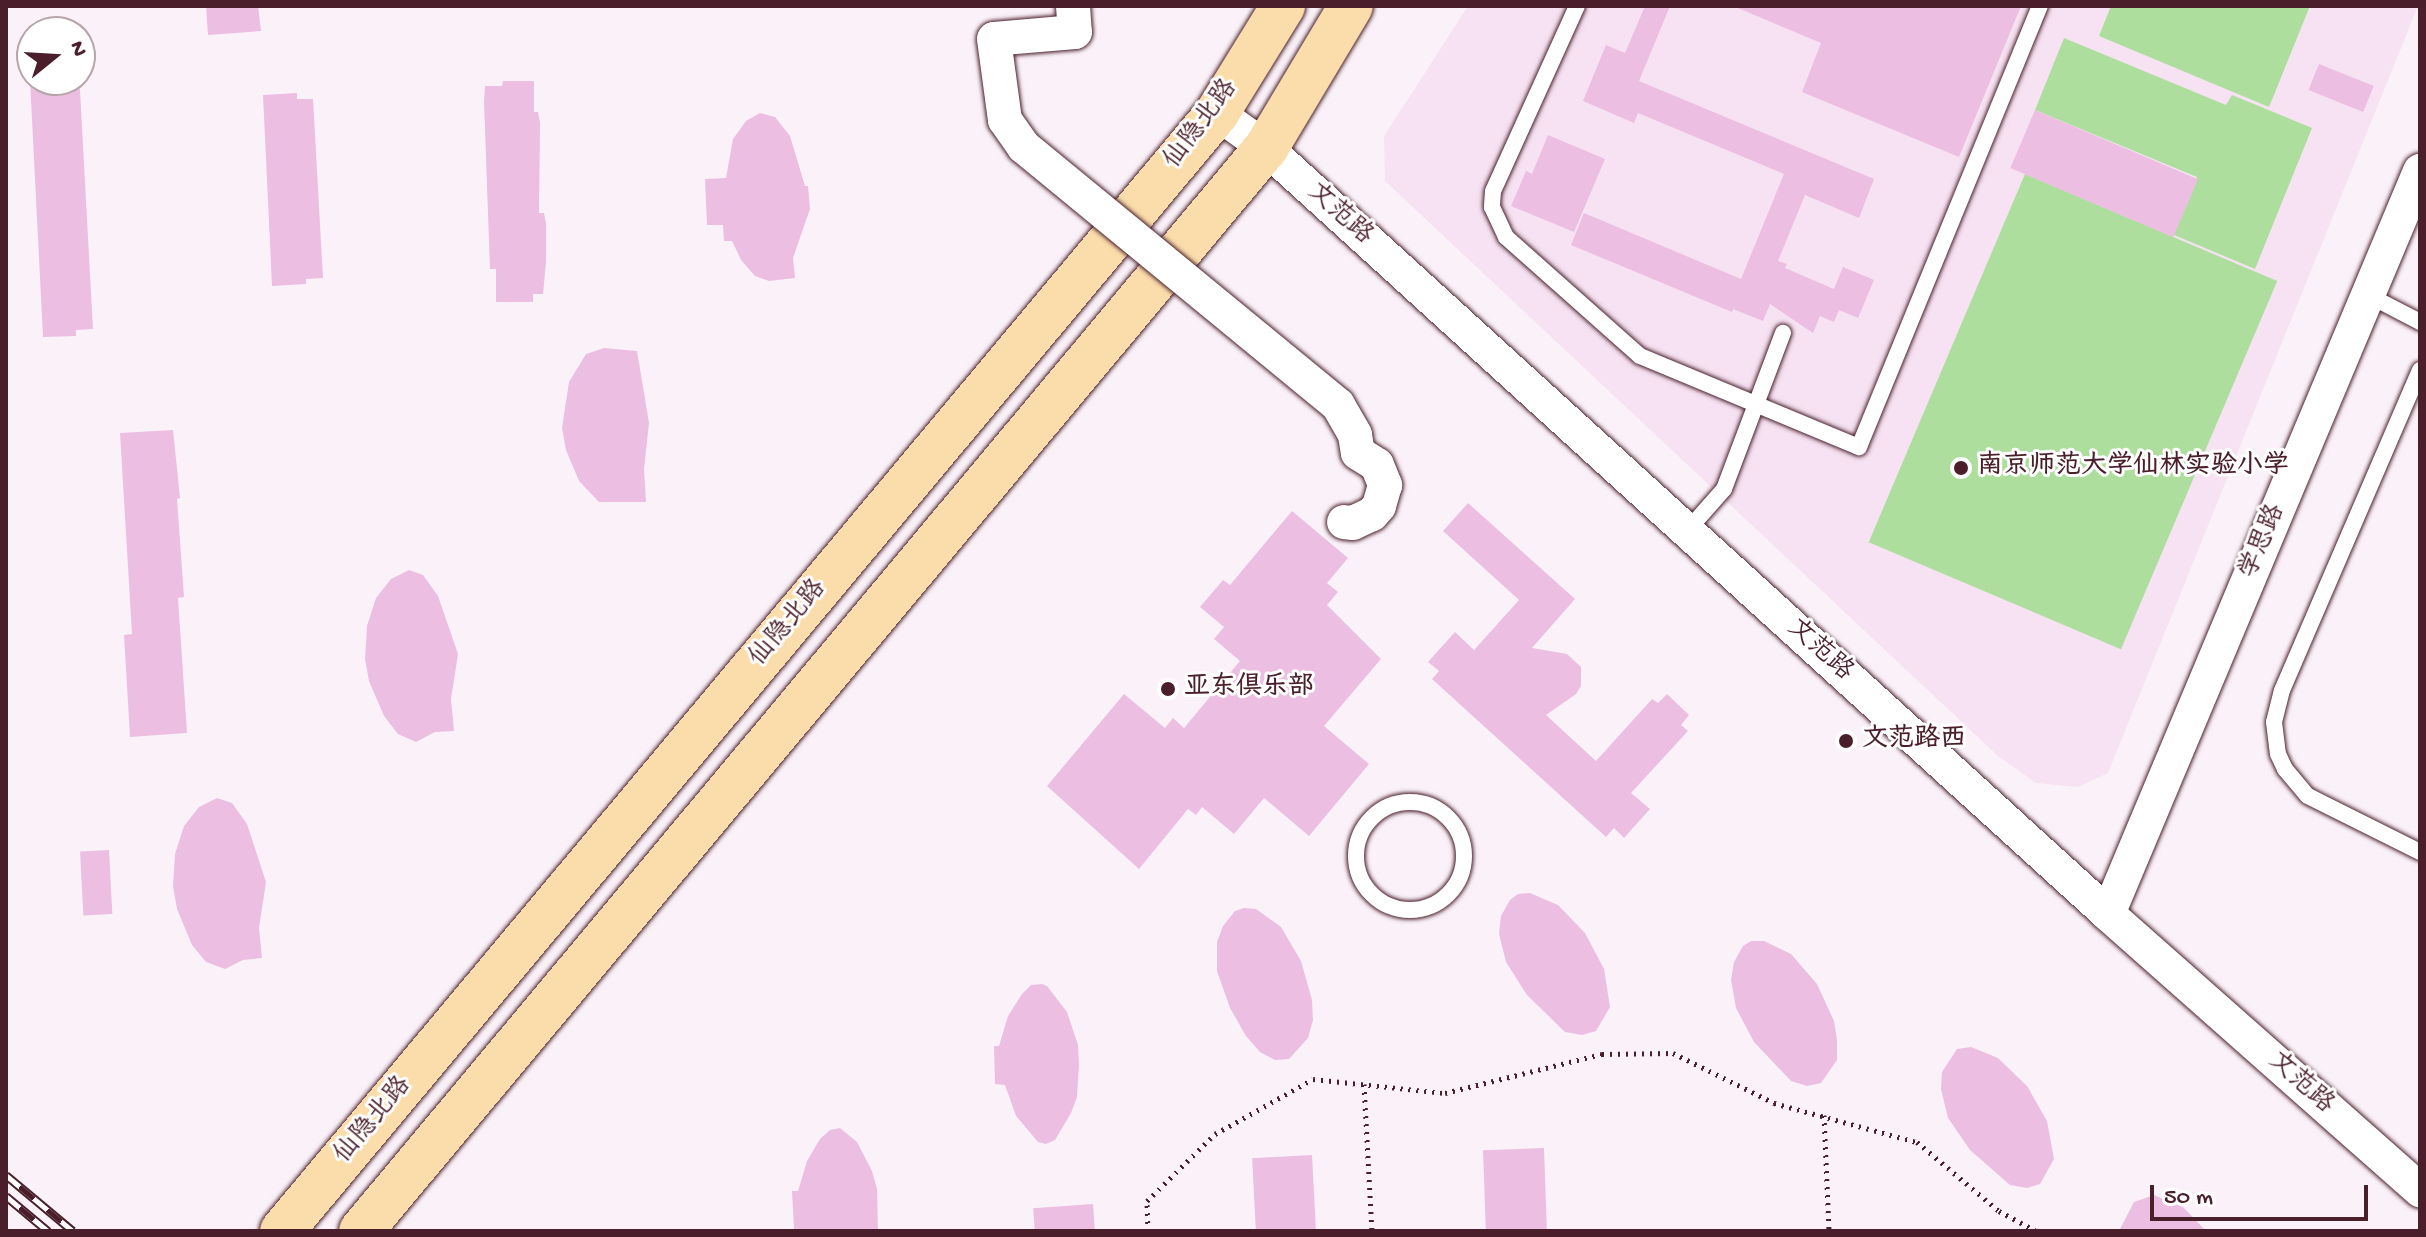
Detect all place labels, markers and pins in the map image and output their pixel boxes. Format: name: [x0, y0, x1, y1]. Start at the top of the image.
place label: 南京师范大学仙林实验小学: [1977, 452, 2289, 484]
marker: 南京师范大学仙林实验小学: [1952, 459, 1970, 477]
place label: 亚东俱乐部: [1184, 673, 1314, 705]
marker: 亚东俱乐部: [1159, 680, 1177, 698]
place label: 文范路西: [1862, 725, 1966, 757]
marker: 文范路西: [1837, 732, 1855, 750]

